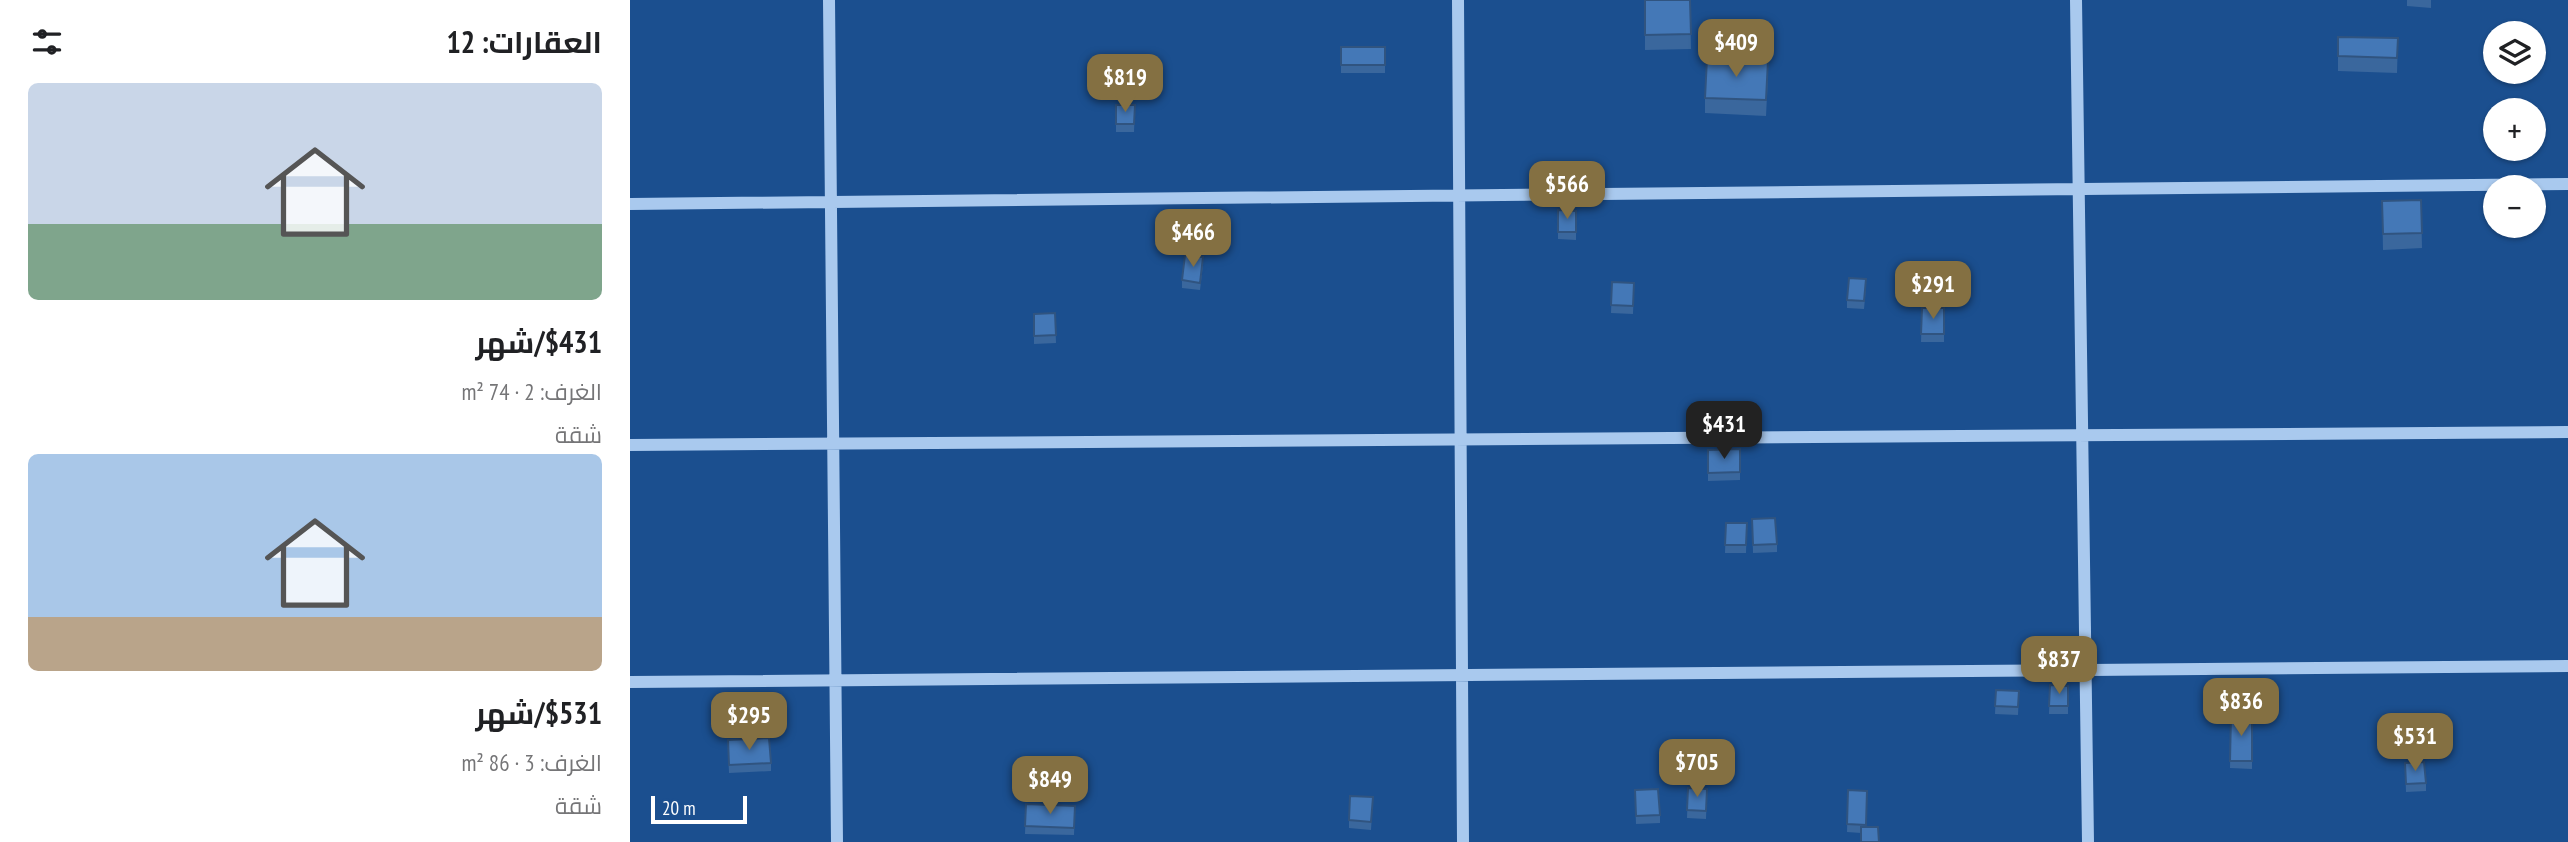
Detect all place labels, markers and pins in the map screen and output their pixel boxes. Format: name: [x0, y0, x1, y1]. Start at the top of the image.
pin: $409: [1695, 20, 1777, 79]
pin: $819: [1084, 54, 1166, 114]
pin: $566: [1526, 162, 1608, 221]
pin: $466: [1152, 210, 1234, 269]
pin: $291: [1892, 262, 1974, 321]
pin: $431: [1683, 402, 1765, 461]
pin: $837: [2018, 636, 2100, 696]
pin: $836: [2200, 678, 2282, 738]
pin: $295: [708, 692, 790, 752]
pin: $531: [2374, 714, 2456, 773]
pin: $705: [1656, 740, 1738, 799]
pin: $849: [1009, 756, 1091, 816]

